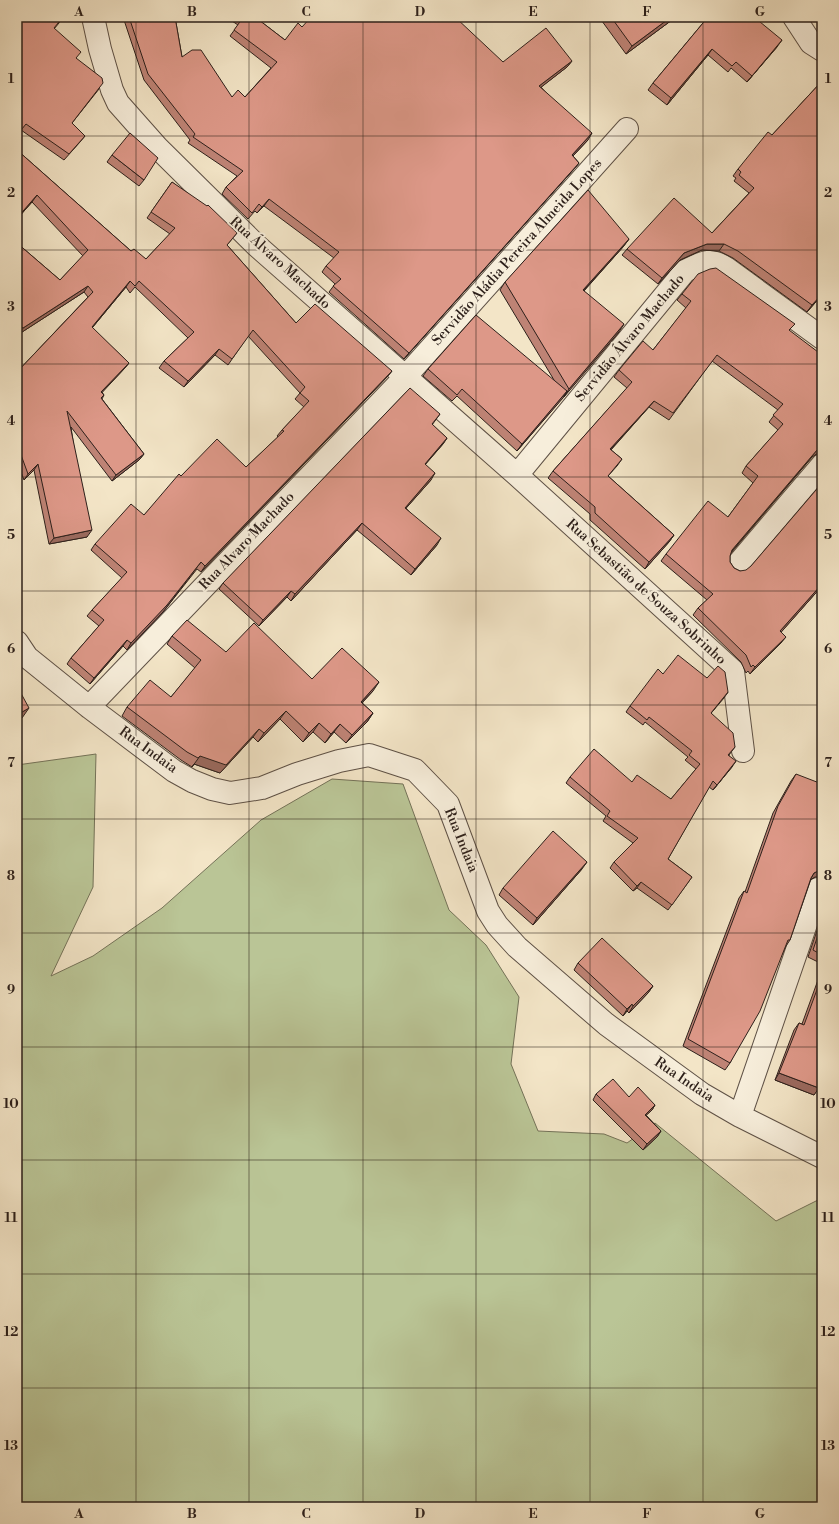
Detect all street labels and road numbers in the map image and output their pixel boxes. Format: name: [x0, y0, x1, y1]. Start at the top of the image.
street label: Servidão Aládia Pereira Almeida Lopes: [428, 155, 606, 349]
street label: Rua Álvaro Machado: [226, 211, 336, 313]
street label: Servidão Álvaro Machado: [570, 269, 689, 406]
street label: Rua Alvaro Machado: [195, 488, 299, 594]
street label: Rua Sebastião de Souza Sobrinho: [562, 515, 730, 669]
street label: Rua Indaia: [115, 723, 182, 778]
street label: Rua Indaia: [440, 805, 482, 876]
street label: Rua Indaia: [651, 1054, 718, 1107]

